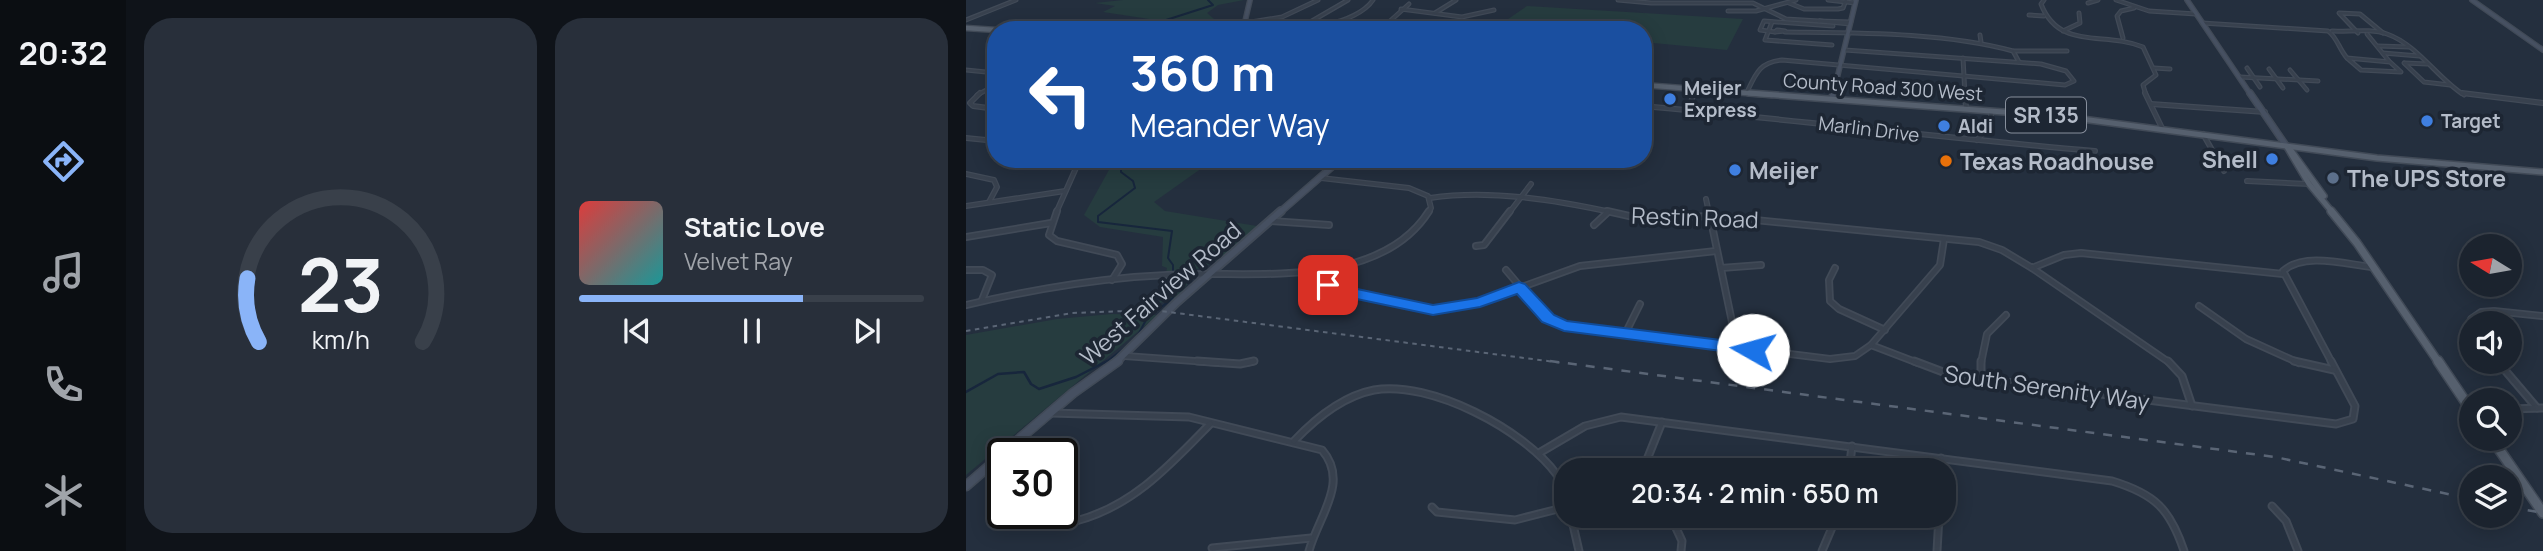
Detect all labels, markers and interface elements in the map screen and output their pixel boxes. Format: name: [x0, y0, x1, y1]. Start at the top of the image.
text: 20:32: [19, 31, 107, 75]
text: 360 m: [1130, 39, 1275, 106]
icon: left: [1015, 49, 1106, 140]
street label: County Road 300 West: [1782, 67, 1984, 107]
place label: Meijer Express: [1684, 75, 1757, 123]
marker: Meijer Express: [1662, 91, 1678, 107]
road number: SR 135: [2006, 97, 2086, 132]
text: Meander Way: [1130, 103, 1330, 147]
place label: Target: [2441, 108, 2501, 134]
street label: Marlin Drive: [1817, 110, 1921, 148]
place label: Aldi: [1958, 113, 1993, 139]
marker: Target: [2419, 113, 2435, 129]
marker: Aldi: [1936, 118, 1952, 134]
icon: directions: [39, 137, 88, 186]
place label: Shell: [2202, 143, 2258, 175]
place label: Texas Roadhouse: [1960, 145, 2154, 177]
marker: Shell: [2264, 151, 2280, 167]
marker: Texas Roadhouse: [1938, 153, 1954, 169]
place label: Meijer: [1749, 154, 1819, 186]
marker: Meijer: [1727, 162, 1743, 178]
place label: The UPS Store: [2347, 162, 2506, 194]
marker: The UPS Store: [2325, 170, 2341, 186]
street label: Restin Road: [1631, 199, 1759, 235]
text: Static Love: [684, 209, 825, 245]
street label: West Fairview Road: [1073, 214, 1247, 372]
text: 23: [298, 234, 383, 334]
north arrow: [2459, 234, 2522, 298]
map controls: [2459, 234, 2522, 528]
text: Velvet Ray: [684, 245, 793, 277]
icon: music: [39, 248, 88, 297]
pin: [1298, 255, 1358, 315]
icon: arrive: [1309, 266, 1347, 304]
button: sound: [2459, 311, 2522, 374]
icon: previous: [618, 312, 656, 350]
icon: pause: [733, 312, 771, 350]
icon: next: [848, 312, 886, 350]
position arrow: [1716, 313, 1790, 387]
text: km/h: [311, 321, 370, 356]
street label: South Serenity Way: [1942, 357, 2152, 417]
icon: phone: [39, 360, 88, 409]
button: search: [2459, 388, 2522, 451]
speed limit sign: 30: [987, 438, 1078, 529]
button: layers: [2459, 465, 2522, 528]
icon: climate: [39, 471, 88, 520]
text: 20:34 · 2 min · 650 m: [1631, 475, 1879, 511]

